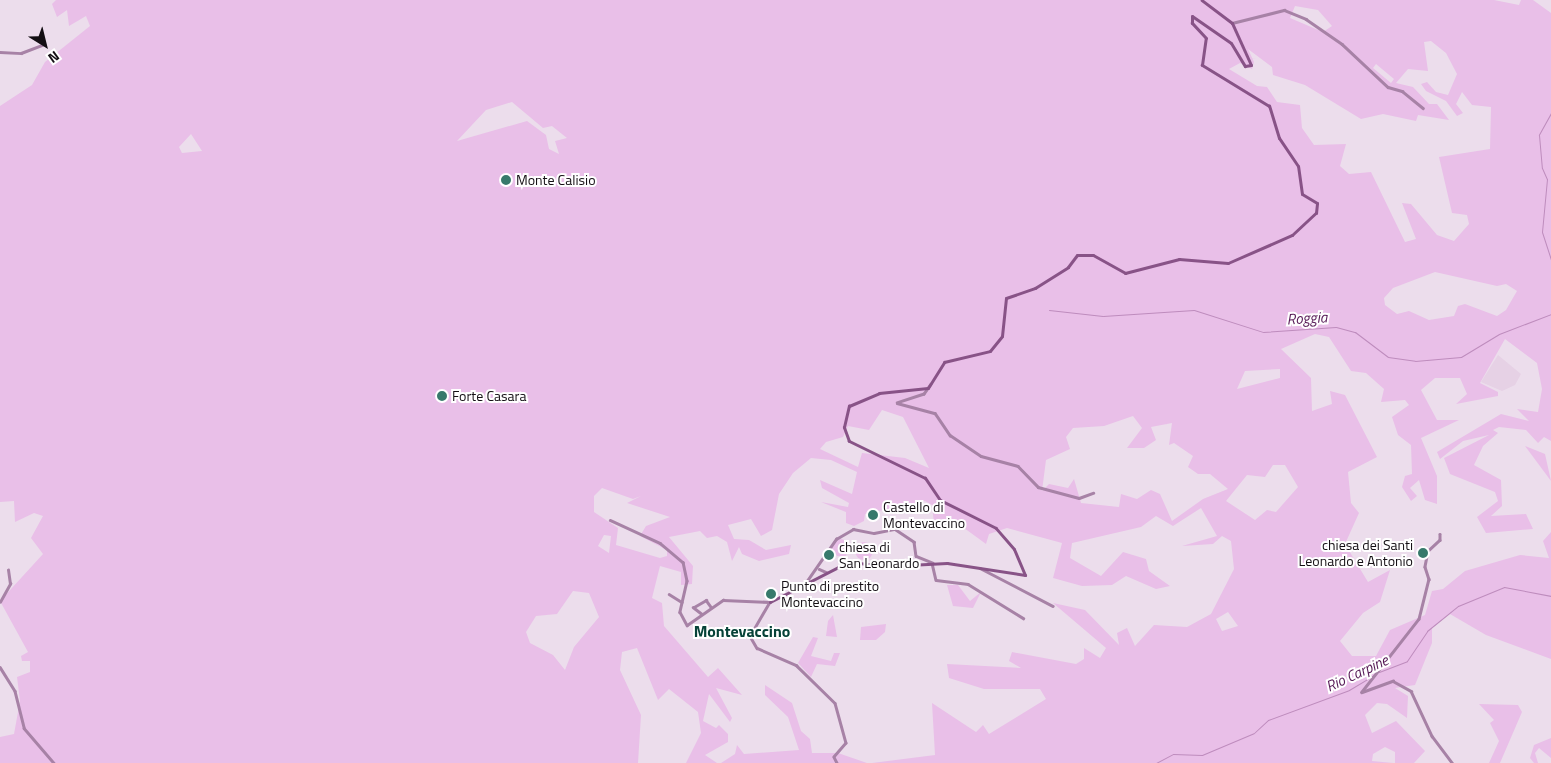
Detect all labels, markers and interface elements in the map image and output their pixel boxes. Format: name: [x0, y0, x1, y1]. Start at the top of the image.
north arrow: [20, 20, 70, 70]
text: N: [44, 46, 64, 69]
place label: Monte Calisio: [516, 172, 596, 188]
marker: Monte Calisio: [500, 174, 512, 186]
water label: Roggia: [1286, 308, 1328, 328]
place label: Forte Casara: [452, 388, 526, 404]
marker: Forte Casara: [436, 390, 448, 402]
place label: Castello di Montevaccino: [883, 499, 965, 532]
marker: Castello di Montevaccino: [867, 509, 879, 521]
place label: chiesa dei Santi Leonardo e Antonio: [1299, 537, 1413, 570]
place label: chiesa di San Leonardo: [839, 539, 919, 572]
marker: chiesa dei Santi Leonardo e Antonio: [1417, 547, 1429, 559]
marker: chiesa di San Leonardo: [823, 549, 835, 561]
place label: Punto di prestito Montevaccino: [781, 578, 879, 610]
marker: Punto di prestito Montevaccino: [765, 588, 777, 600]
district label: Montevaccino: [694, 621, 790, 641]
water label: Rio Carpine: [1323, 651, 1391, 695]

